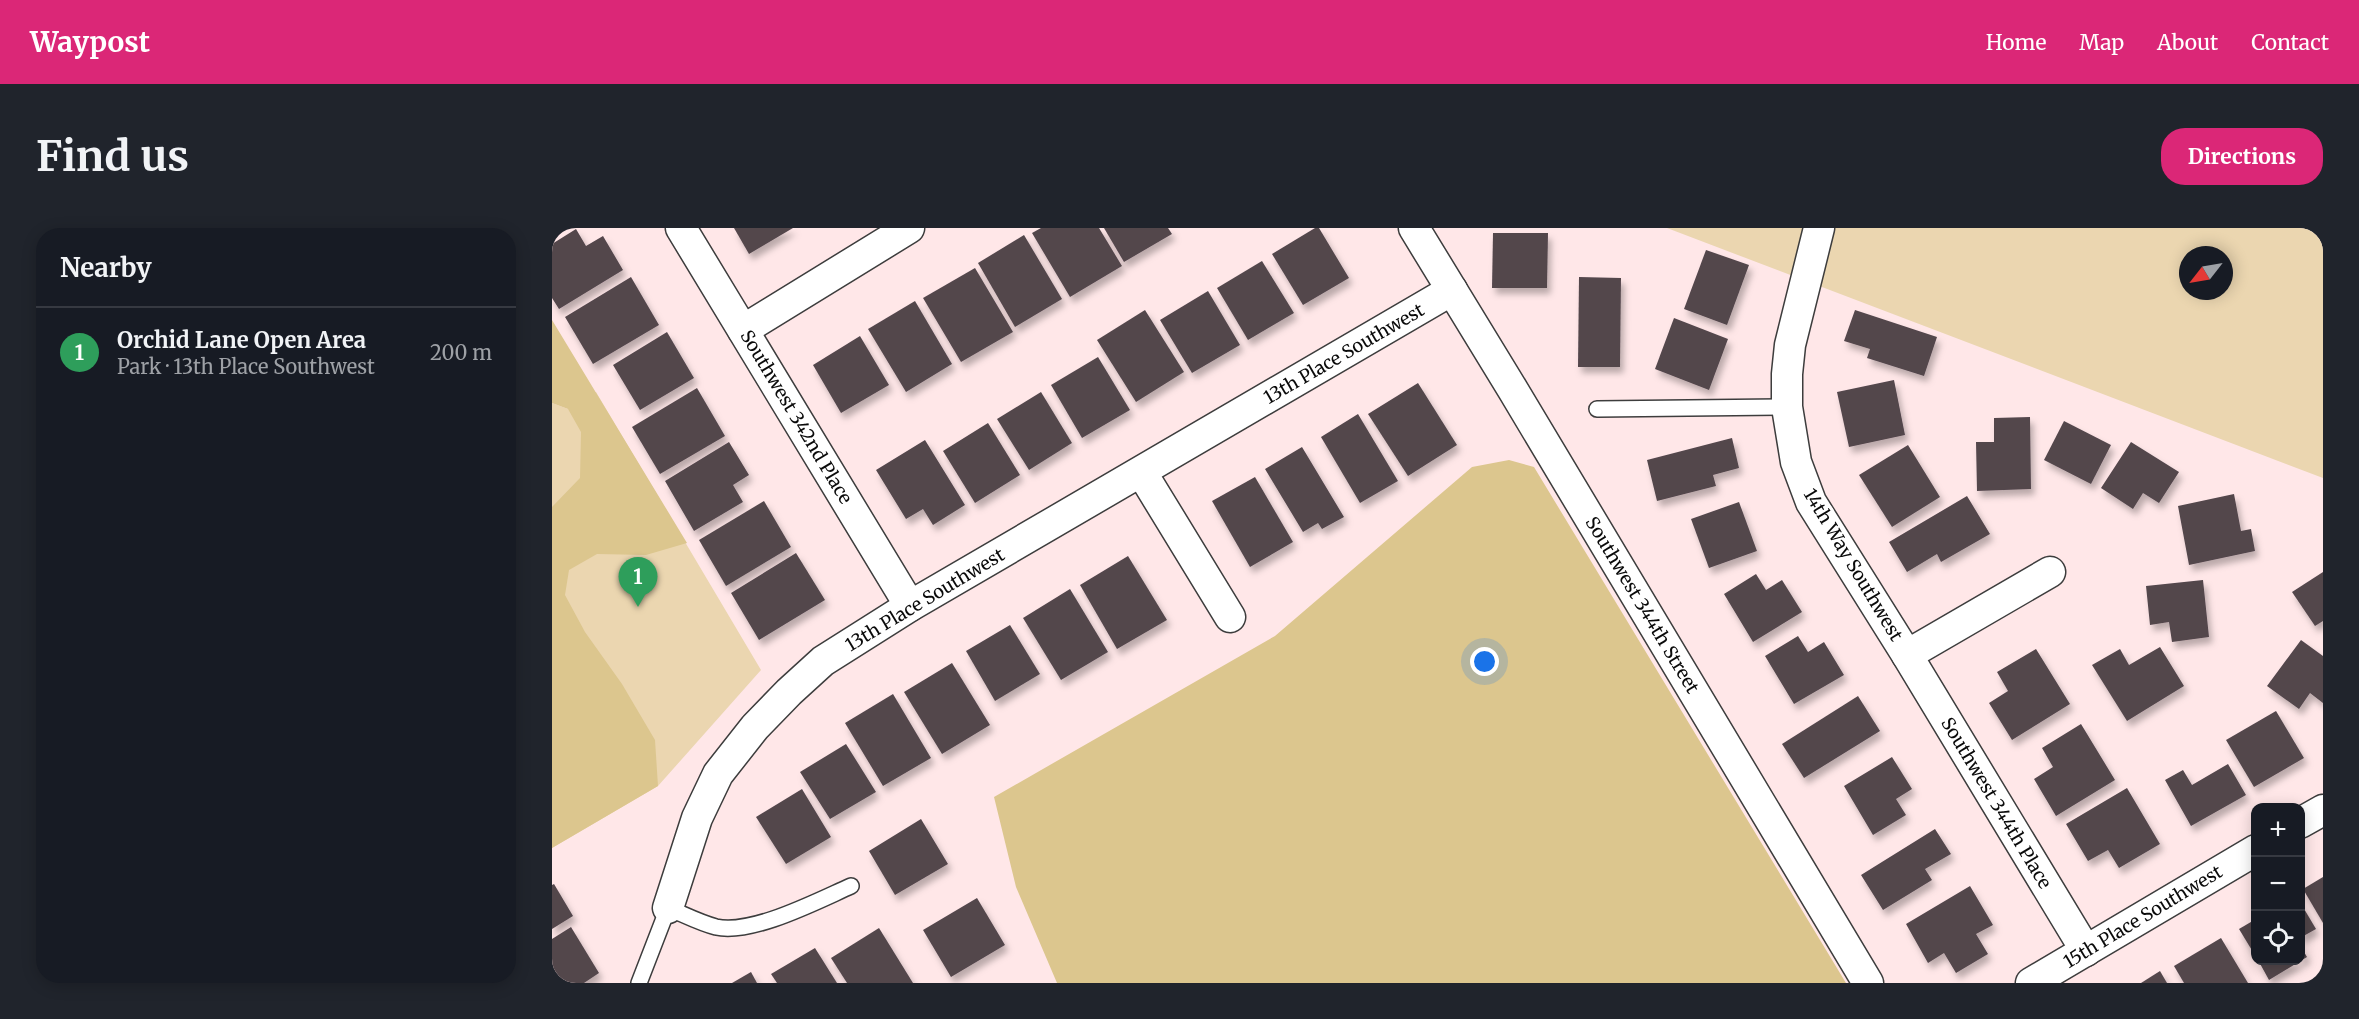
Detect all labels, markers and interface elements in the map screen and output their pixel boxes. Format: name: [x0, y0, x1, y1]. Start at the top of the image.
text: Waypost: [30, 24, 150, 60]
text: Home: [1986, 29, 2046, 56]
text: Map: [2079, 29, 2124, 56]
text: About: [2157, 29, 2218, 56]
text: Contact: [2251, 29, 2329, 56]
button: Directions: [2161, 128, 2323, 185]
text: Find us: [36, 130, 189, 182]
north arrow: [2179, 246, 2233, 300]
text: Nearby: [60, 251, 152, 284]
street label: 13th Place Southwest: [1259, 298, 1428, 409]
text: Orchid Lane Open Area: [117, 326, 366, 354]
street label: Southwest 342nd Place: [735, 326, 857, 508]
text: 1: [75, 340, 84, 365]
text: 200 m: [430, 340, 492, 365]
text: Park · 13th Place Southwest: [117, 354, 375, 379]
street label: 14th Way Southwest: [1799, 484, 1908, 645]
street label: Southwest 344th Street: [1580, 512, 1704, 697]
street label: 13th Place Southwest: [841, 543, 1008, 656]
pin: 1: [618, 558, 658, 607]
your location: [1470, 647, 1499, 676]
street label: Southwest 344th Place: [1936, 713, 2057, 893]
map controls: [2251, 803, 2305, 965]
button: +: [2251, 803, 2305, 857]
button: −: [2251, 857, 2305, 911]
street label: 15th Place Southwest: [2059, 860, 2226, 973]
button: locate: [2251, 911, 2305, 965]

